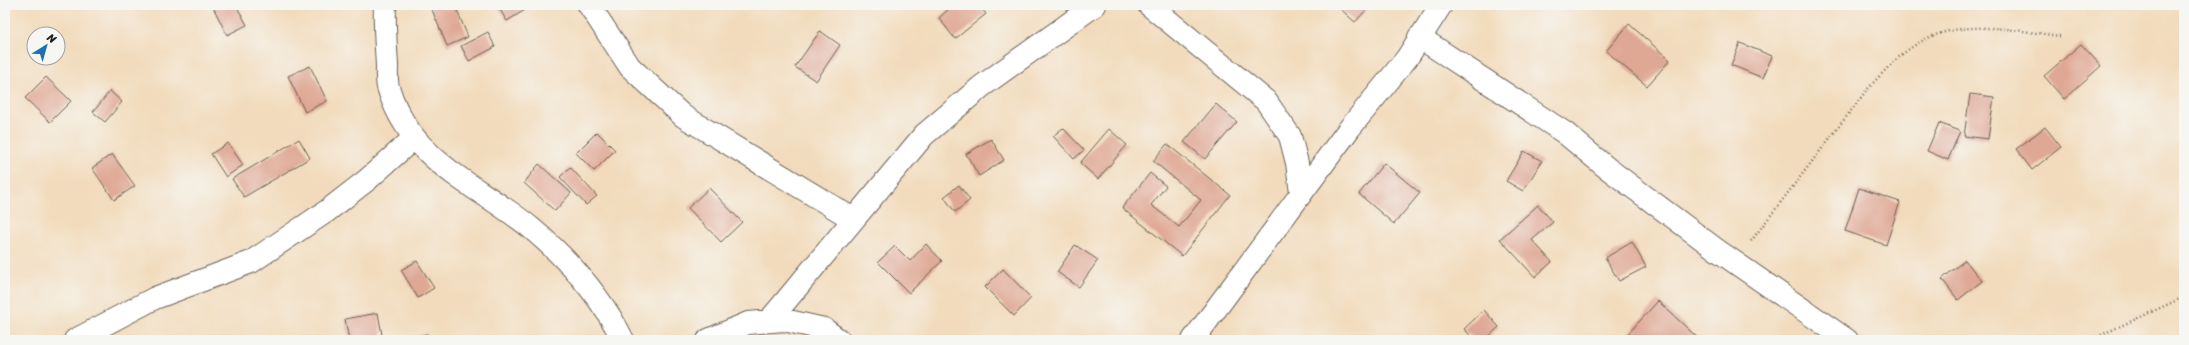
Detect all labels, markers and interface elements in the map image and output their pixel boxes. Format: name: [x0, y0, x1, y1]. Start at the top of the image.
north arrow: [26, 26, 66, 66]
text: N: [42, 28, 61, 49]

